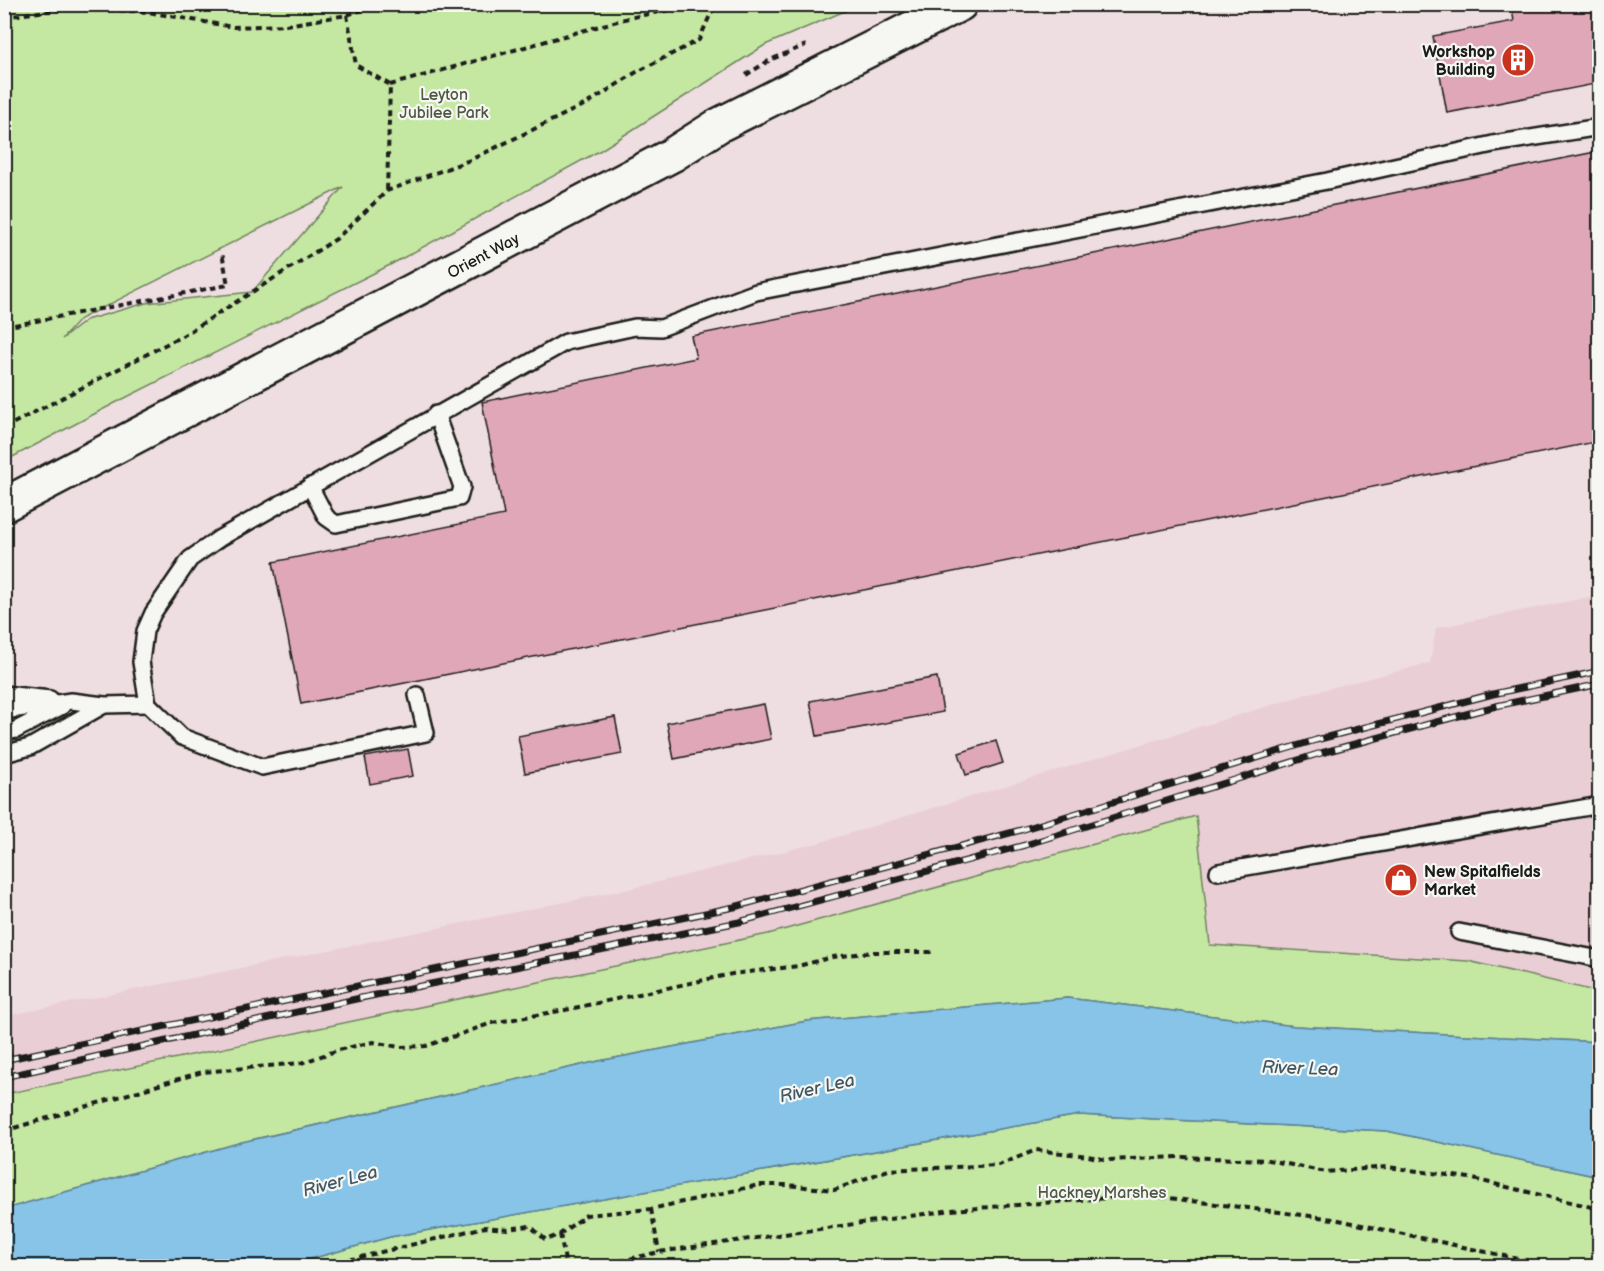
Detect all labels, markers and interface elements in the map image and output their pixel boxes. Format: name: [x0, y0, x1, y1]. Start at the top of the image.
building icon: Workshop Building: [1500, 42, 1536, 78]
place label: Workshop Building: [1422, 43, 1495, 80]
park label: Leyton Jubilee Park: [400, 86, 489, 123]
street label: Orient Way: [444, 229, 524, 283]
shop icon: New Spitalfields Market: [1383, 862, 1419, 898]
place label: New Spitalfields Market: [1424, 863, 1541, 900]
water label: River Lea: [1261, 1057, 1339, 1080]
water label: River Lea: [777, 1070, 857, 1107]
water label: River Lea: [300, 1161, 380, 1202]
park label: Hackney Marshes: [1038, 1184, 1166, 1203]

